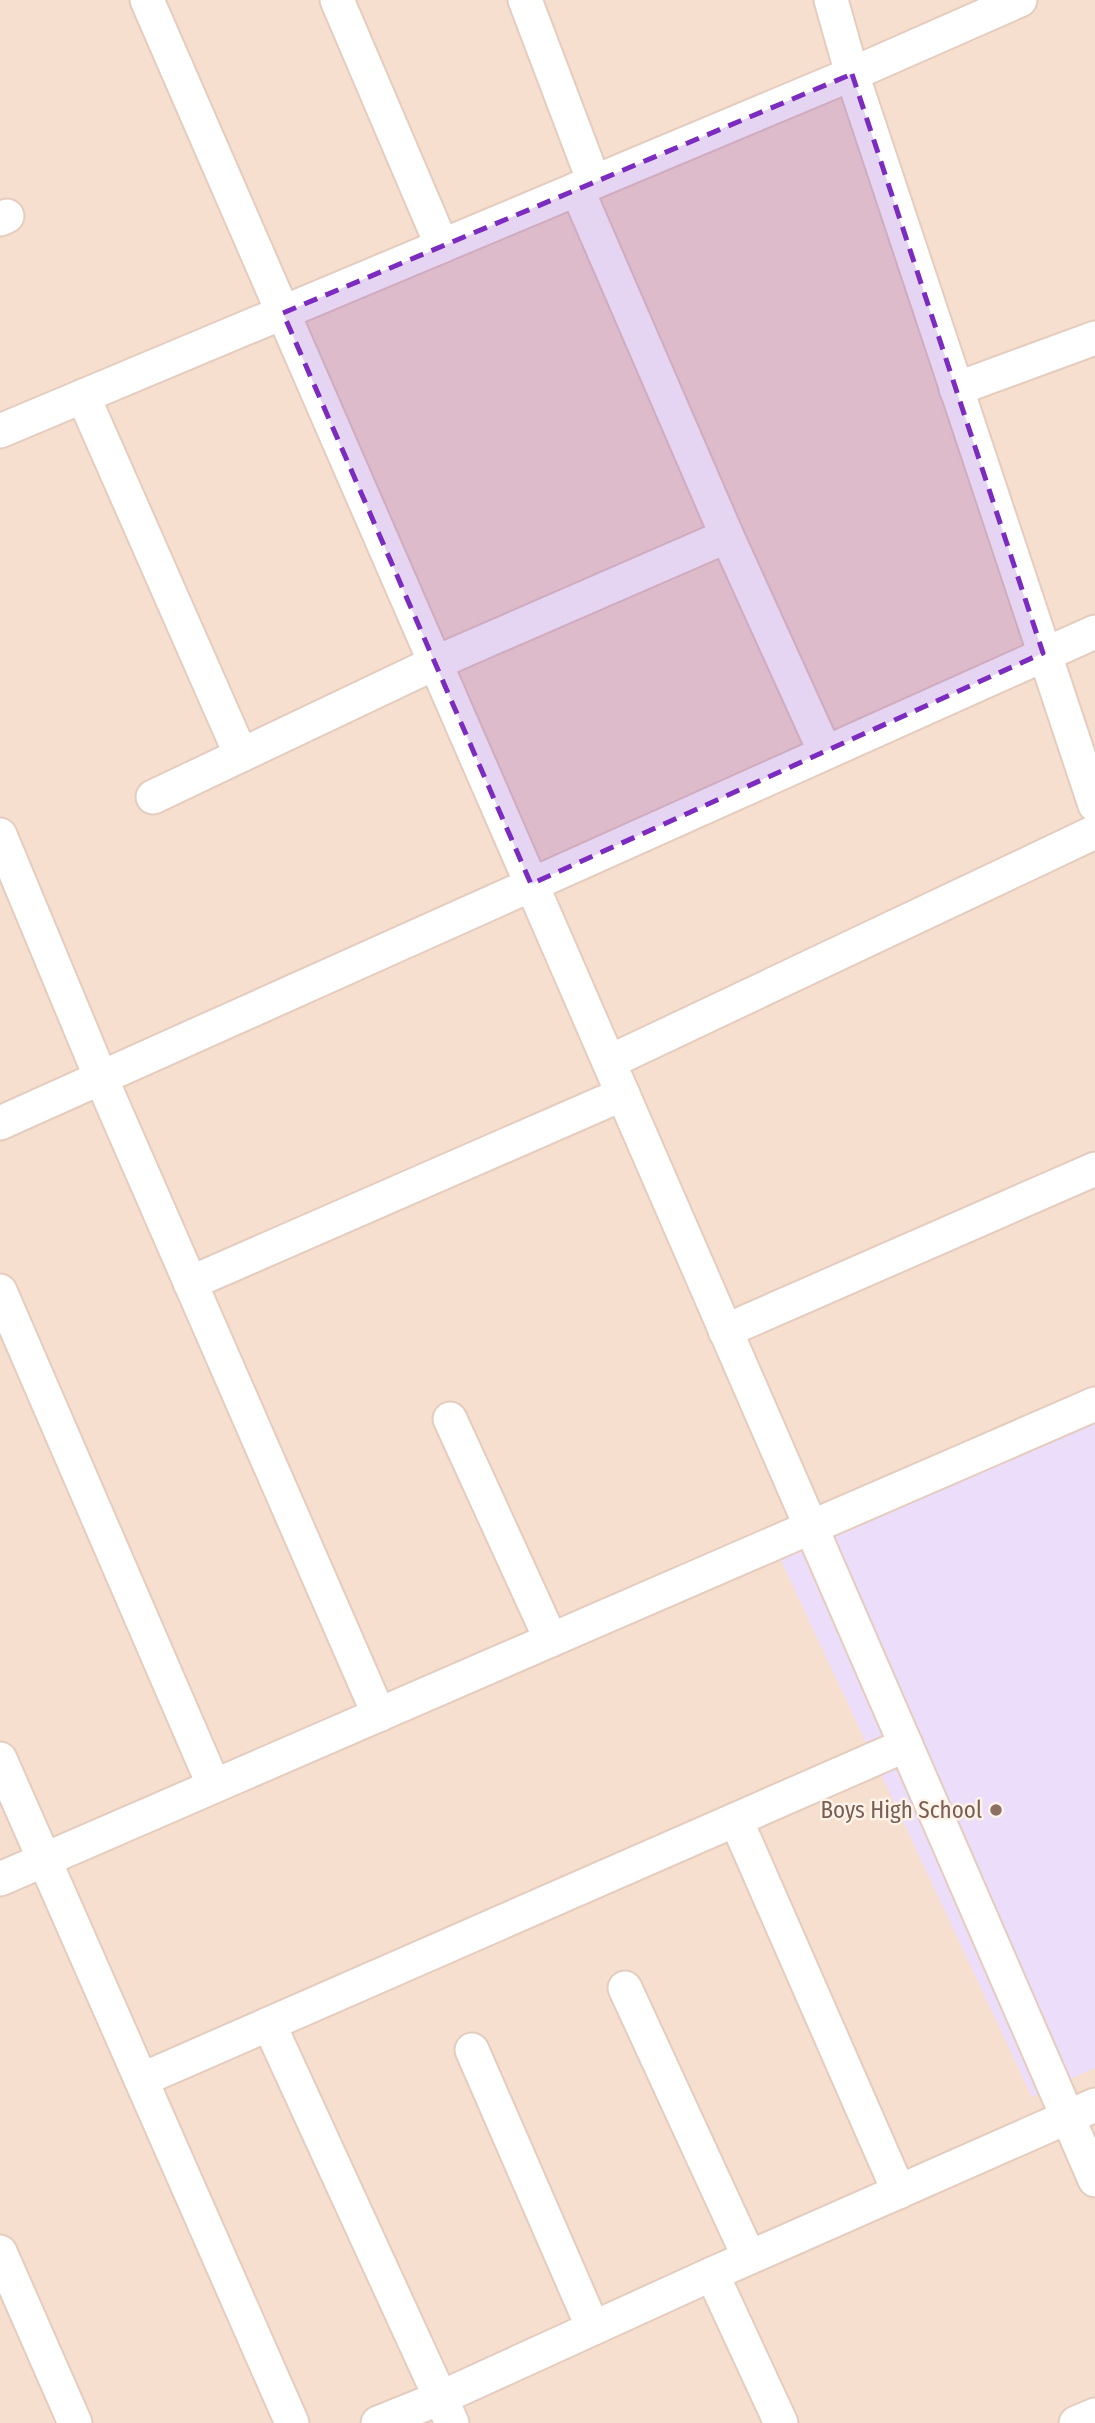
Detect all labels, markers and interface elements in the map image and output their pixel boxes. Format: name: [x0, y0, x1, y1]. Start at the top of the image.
place label: Boys High School: [820, 1796, 982, 1824]
marker: Boys High School: [988, 1802, 1004, 1818]

